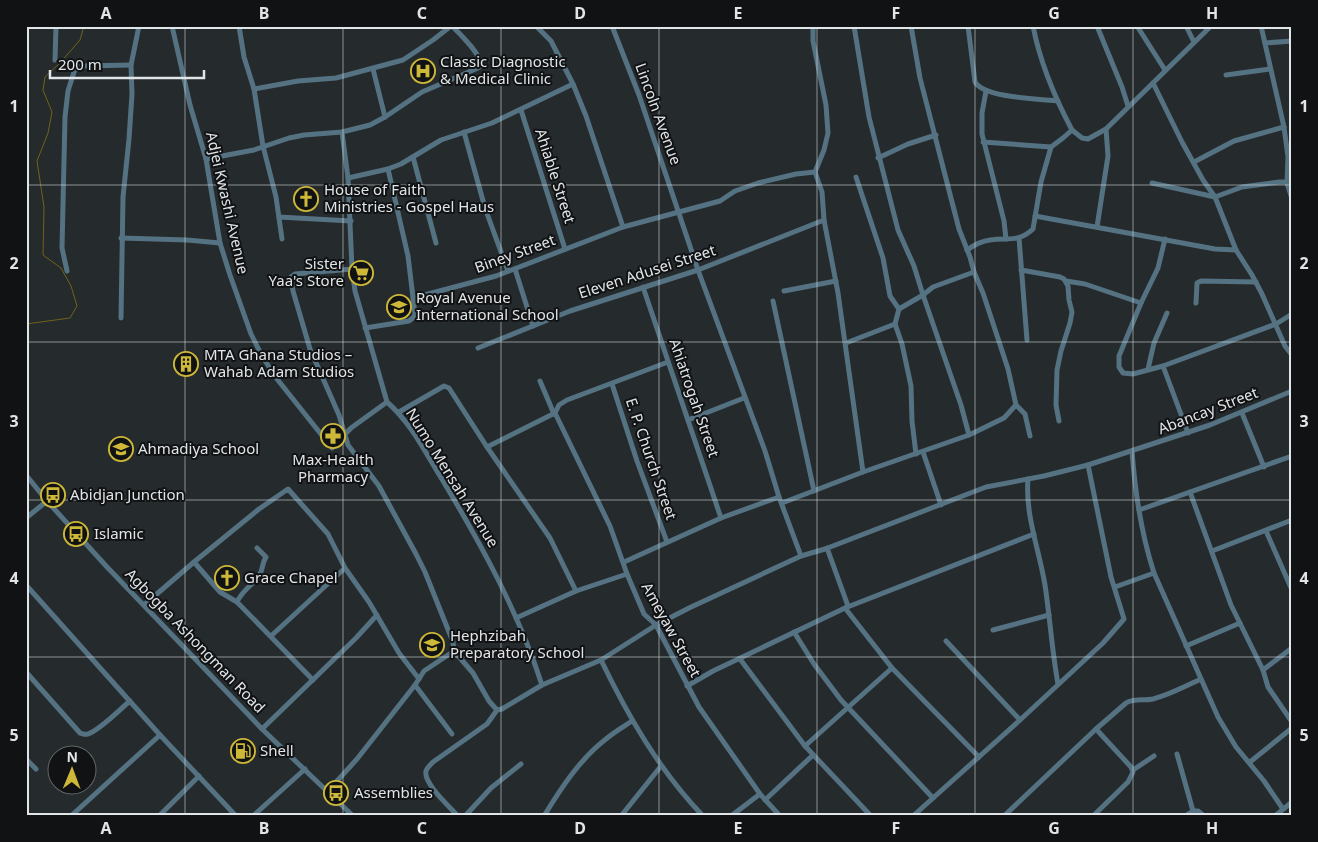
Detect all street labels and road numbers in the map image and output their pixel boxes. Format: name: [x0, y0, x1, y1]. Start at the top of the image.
street label: Lincoln Avenue: [631, 60, 687, 167]
street label: Ahiable Street: [531, 126, 581, 226]
street label: Adjei Kwashi Avenue: [202, 130, 254, 276]
street label: Biney Street: [472, 229, 558, 277]
street label: Eleven Adusei Street: [576, 239, 718, 303]
street label: Ahiatrogah Street: [665, 336, 725, 460]
street label: Abancay Street: [1155, 382, 1261, 438]
street label: E. P. Church Street: [622, 395, 682, 523]
street label: Numo Mensah Avenue: [402, 404, 504, 551]
street label: Agbogba Ashongman Road: [121, 564, 270, 717]
street label: Ameyaw Street: [638, 579, 706, 681]

